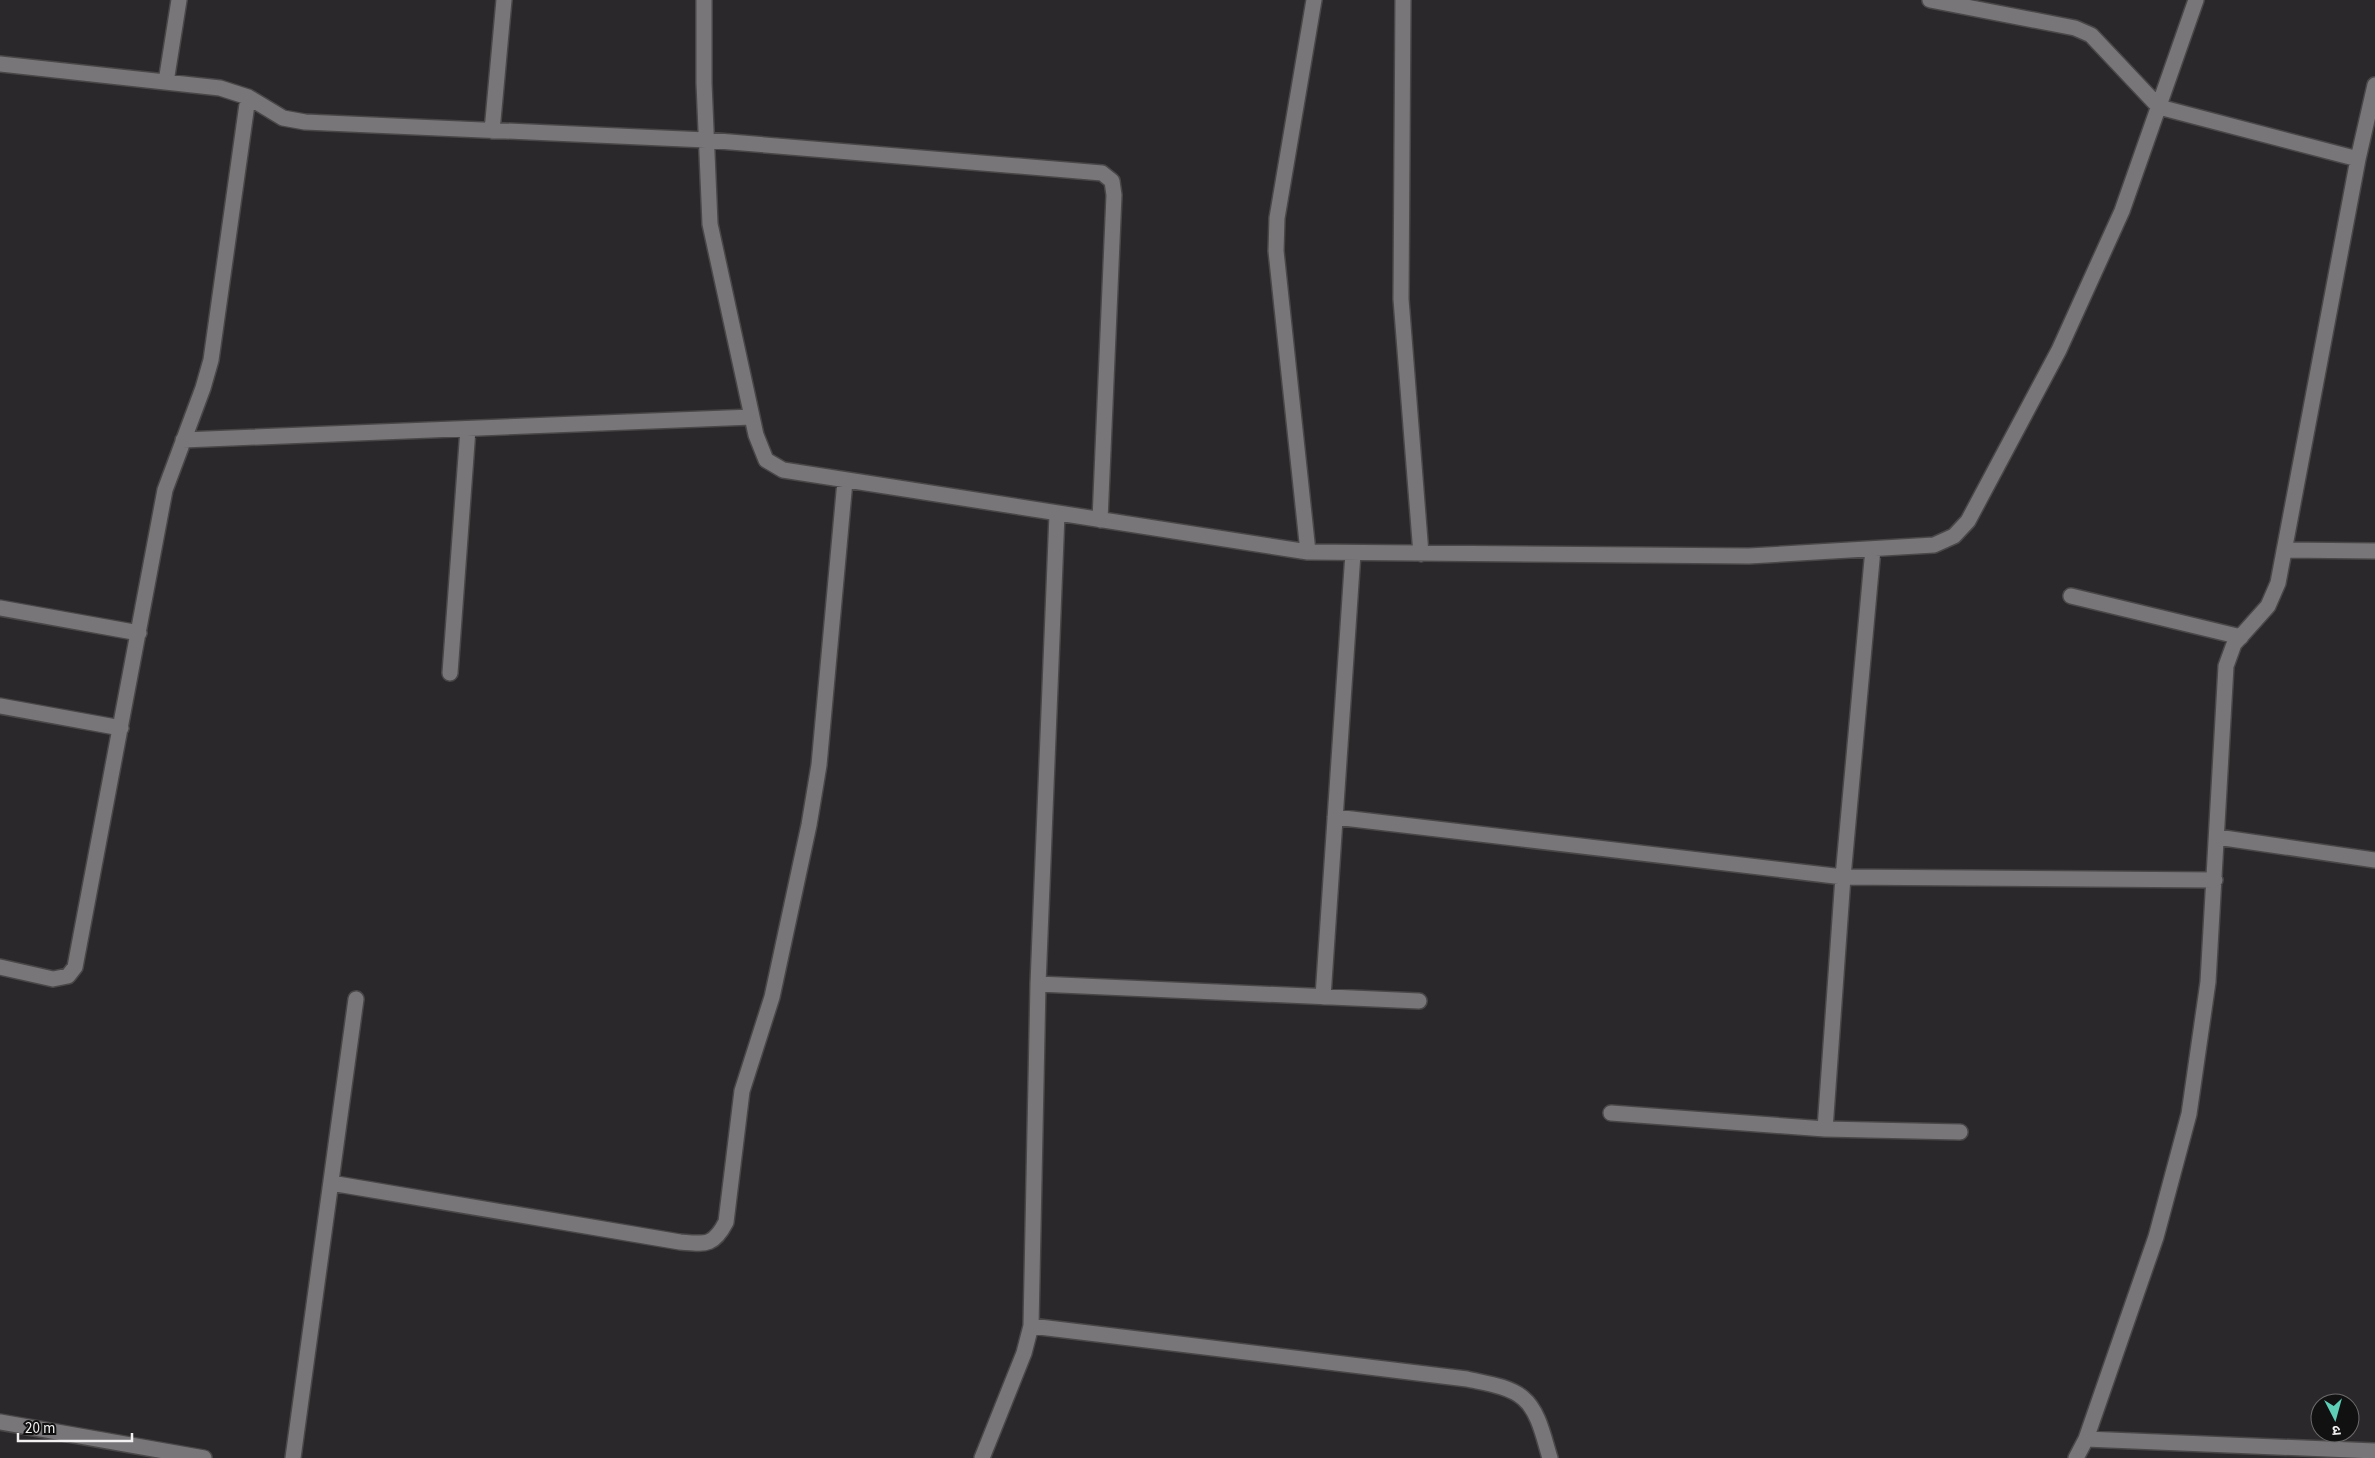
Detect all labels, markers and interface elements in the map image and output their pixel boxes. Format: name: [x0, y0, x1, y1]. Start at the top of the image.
north arrow: [2310, 1393, 2360, 1443]
scale bar: [18, 1410, 131, 1442]
text: 20 m: [25, 1418, 55, 1439]
text: उ: [2330, 1420, 2341, 1440]

